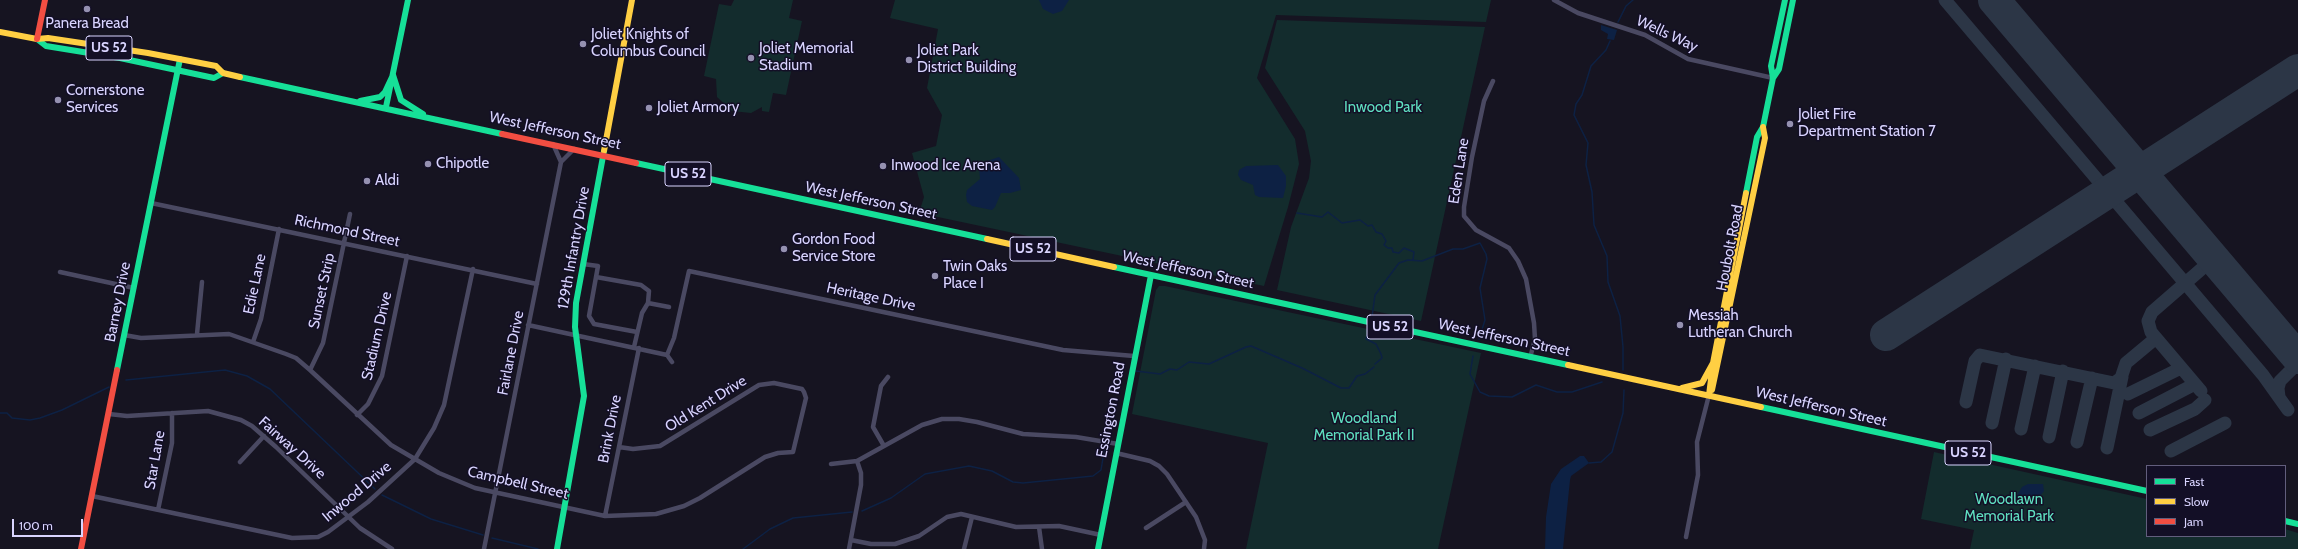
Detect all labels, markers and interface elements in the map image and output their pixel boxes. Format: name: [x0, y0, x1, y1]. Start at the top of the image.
marker: Panera Bread: [82, 4, 92, 14]
street label: Wells Way: [1633, 12, 1701, 56]
place label: Panera Bread: [45, 15, 129, 33]
place label: Joliet Knights of Columbus Council: [591, 26, 706, 61]
road number: US 52: [86, 36, 132, 60]
marker: Joliet Knights of Columbus Council: [578, 39, 588, 49]
place label: Joliet Memorial Stadium: [759, 40, 853, 75]
place label: Joliet Park District Building: [917, 42, 1016, 77]
marker: Joliet Memorial Stadium: [746, 53, 756, 63]
marker: Joliet Park District Building: [904, 55, 914, 65]
place label: Cornerstone Services: [66, 82, 144, 117]
marker: Cornerstone Services: [53, 95, 63, 105]
place label: Joliet Armory: [657, 99, 739, 117]
park label: Inwood Park: [1344, 99, 1422, 117]
marker: Joliet Armory: [644, 103, 654, 113]
place label: Joliet Fire Department Station 7: [1798, 106, 1936, 141]
street label: West Jefferson Street: [488, 108, 622, 154]
marker: Joliet Fire Department Station 7: [1785, 119, 1795, 129]
street label: Eden Lane: [1445, 137, 1473, 205]
place label: Chipotle: [436, 155, 489, 173]
place label: Inwood Ice Arena: [891, 157, 1000, 175]
marker: Chipotle: [423, 159, 433, 169]
marker: Inwood Ice Arena: [878, 161, 888, 171]
road number: US 52: [665, 162, 711, 186]
place label: Aldi: [375, 172, 399, 190]
marker: Aldi: [362, 176, 372, 186]
street label: West Jefferson Street: [804, 178, 938, 224]
street label: 129th Infantry Drive: [554, 185, 594, 311]
street label: Houbolt Road: [1713, 203, 1747, 293]
street label: Richmond Street: [293, 211, 401, 251]
place label: Gordon Food Service Store: [792, 231, 876, 266]
road number: US 52: [1010, 237, 1056, 261]
marker: Gordon Food Service Store: [779, 244, 789, 254]
street label: West Jefferson Street: [1121, 247, 1255, 293]
street label: Sunset Strip: [305, 251, 339, 331]
street label: Edie Lane: [240, 252, 270, 316]
place label: Twin Oaks Place I: [943, 258, 1007, 293]
street label: Barney Drive: [101, 260, 135, 344]
marker: Twin Oaks Place I: [930, 271, 940, 281]
street label: Heritage Drive: [825, 279, 917, 315]
street label: Stadium Drive: [358, 290, 396, 382]
place label: Messiah Lutheran Church: [1688, 307, 1792, 342]
street label: Fairlane Drive: [494, 309, 528, 397]
road number: US 52: [1367, 315, 1413, 339]
street label: West Jefferson Street: [1437, 315, 1571, 361]
marker: Messiah Lutheran Church: [1675, 320, 1685, 330]
street label: Essington Road: [1093, 361, 1129, 459]
street label: Old Kent Drive: [662, 372, 750, 436]
street label: West Jefferson Street: [1754, 383, 1888, 431]
street label: Brink Drive: [595, 393, 625, 465]
park label: Woodland Memorial Park II: [1313, 410, 1415, 445]
street label: Fairway Drive: [255, 413, 329, 483]
street label: Star Lane: [141, 429, 169, 491]
road number: US 52: [1945, 441, 1991, 465]
street label: Inwood Drive: [319, 458, 395, 526]
street label: Campbell Street: [466, 463, 570, 503]
legend: [2146, 465, 2286, 537]
text: Fast: [2184, 474, 2204, 489]
park label: Woodlawn Memorial Park: [1964, 491, 2054, 526]
text: Slow: [2184, 494, 2209, 509]
scale bar: [14, 511, 85, 537]
text: Jam: [2184, 514, 2203, 529]
text: 100 m: [19, 518, 53, 533]

